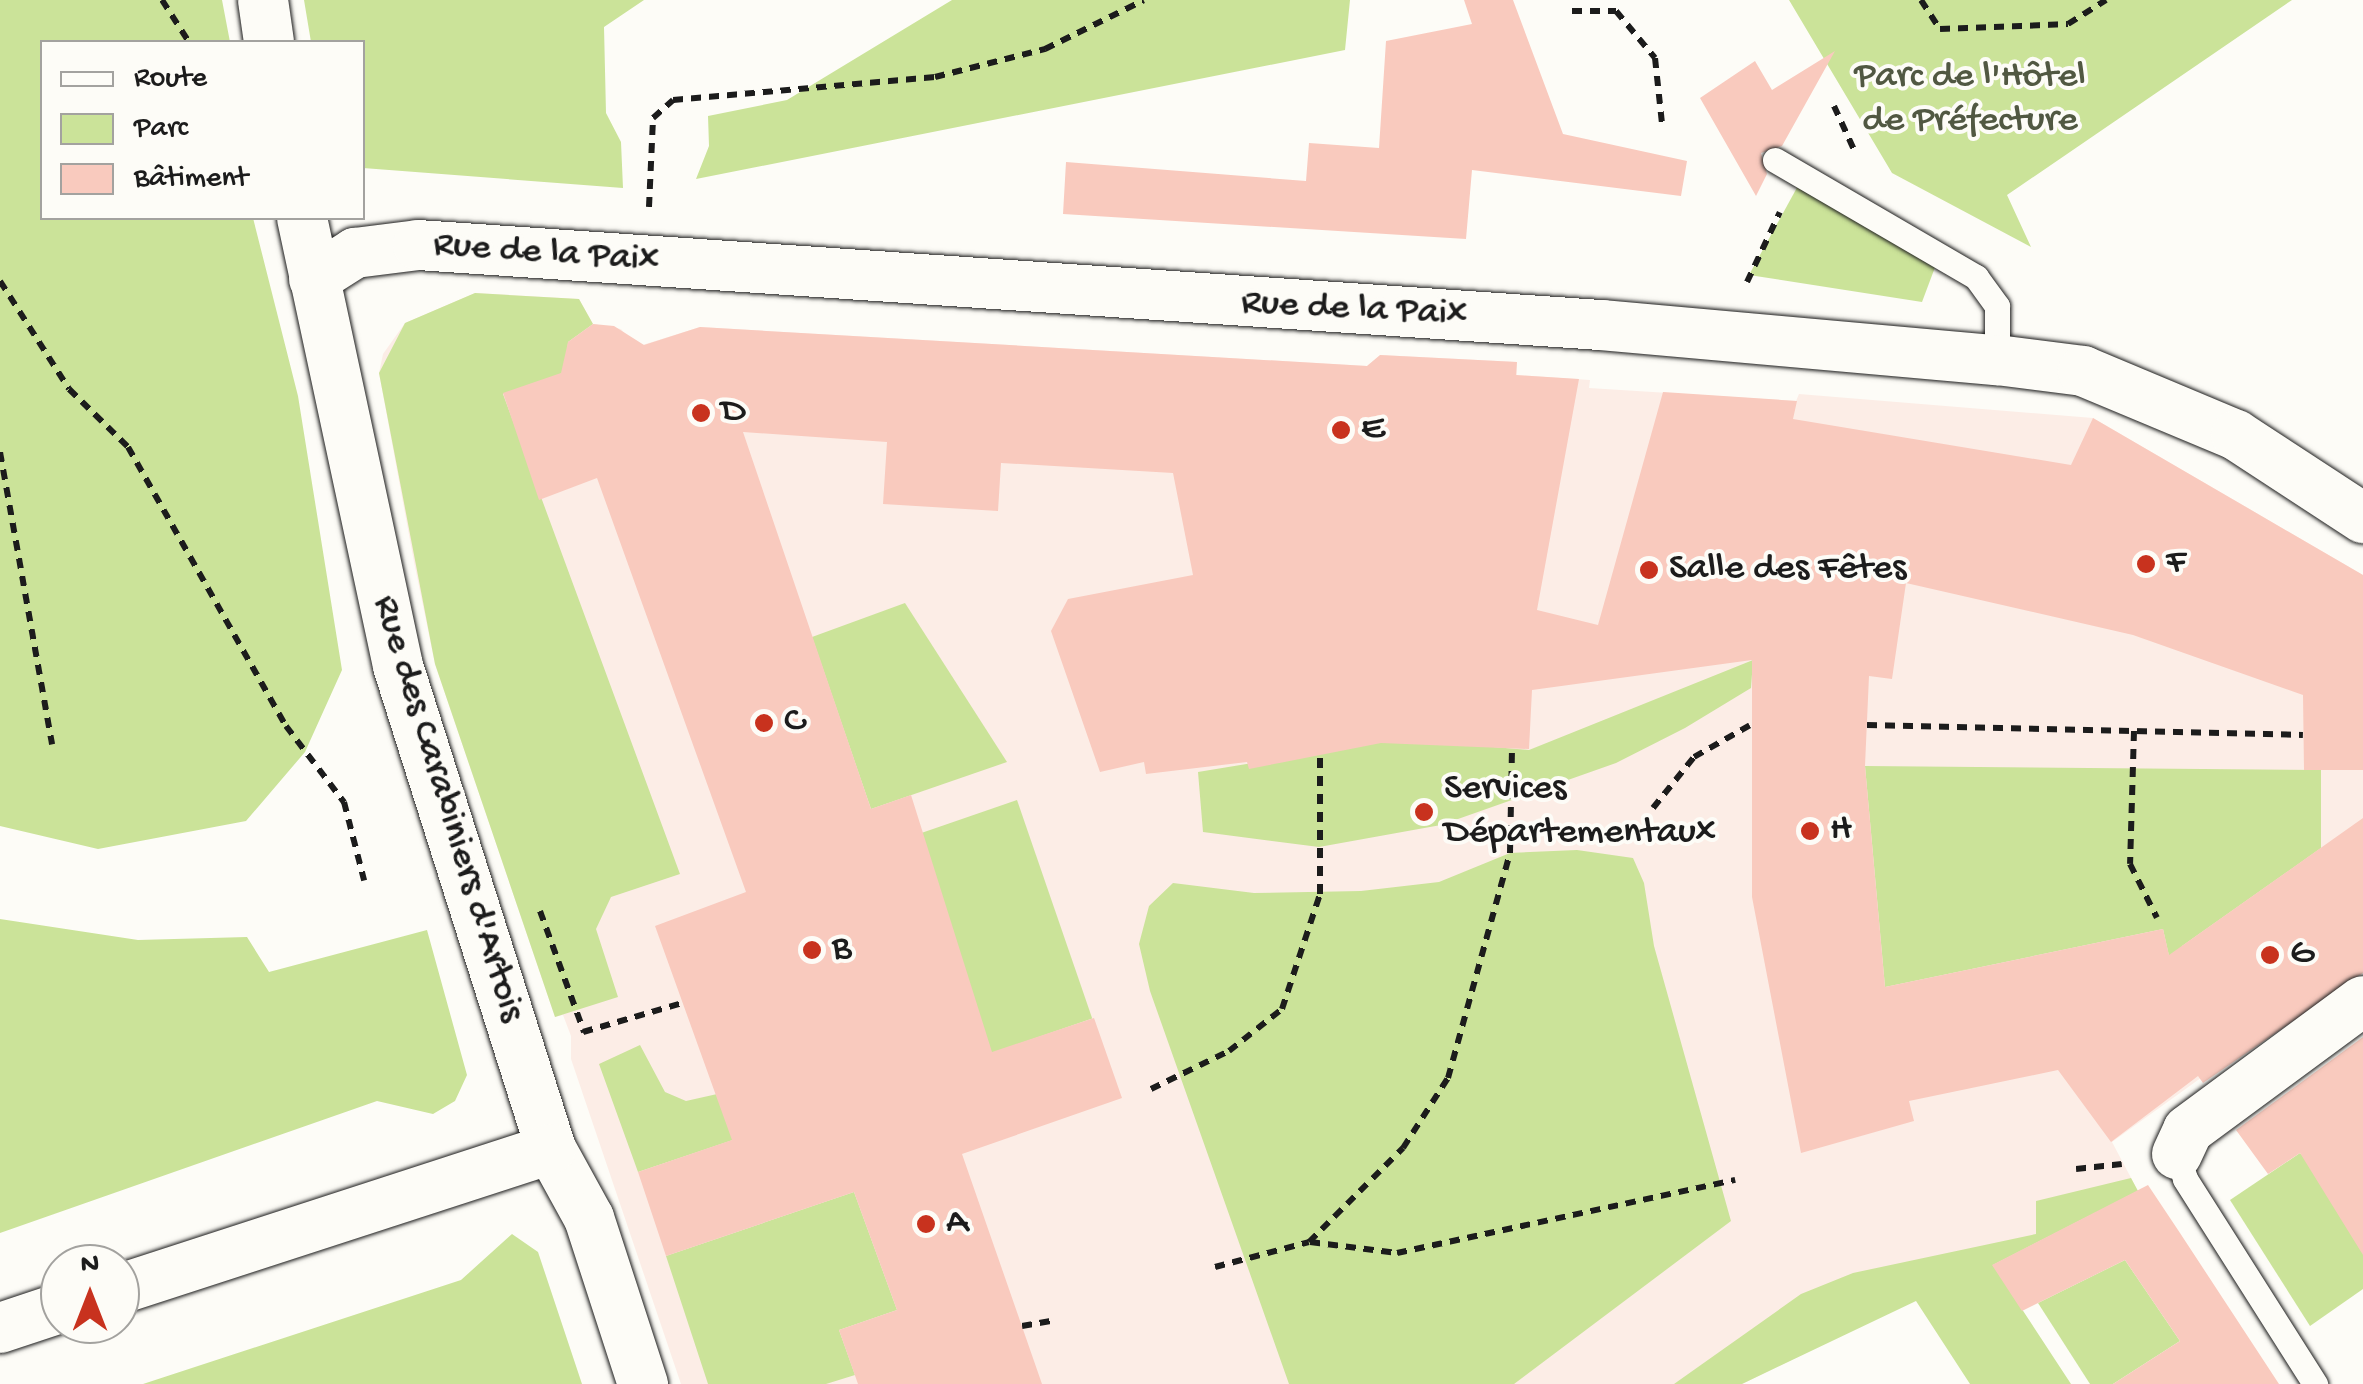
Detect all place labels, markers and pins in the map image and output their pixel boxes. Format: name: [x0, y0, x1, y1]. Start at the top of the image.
place label: D: [721, 390, 746, 436]
marker: D: [690, 402, 712, 424]
place label: E: [1361, 407, 1385, 453]
marker: E: [1330, 419, 1352, 441]
place label: F: [2166, 541, 2185, 587]
place label: Salle des Fêtes: [1669, 547, 1906, 593]
marker: F: [2135, 553, 2157, 575]
marker: Salle des Fêtes: [1638, 559, 1660, 581]
place label: C: [784, 700, 805, 746]
marker: C: [753, 712, 775, 734]
place label: Services Départementaux: [1444, 767, 1716, 856]
marker: Services Départementaux: [1413, 801, 1435, 823]
place label: H: [1830, 808, 1852, 854]
marker: H: [1799, 820, 1821, 842]
place label: B: [832, 927, 851, 973]
place label: G: [2290, 932, 2314, 978]
marker: B: [801, 939, 823, 961]
marker: G: [2259, 944, 2281, 966]
place label: A: [946, 1201, 968, 1247]
marker: A: [915, 1213, 937, 1235]

